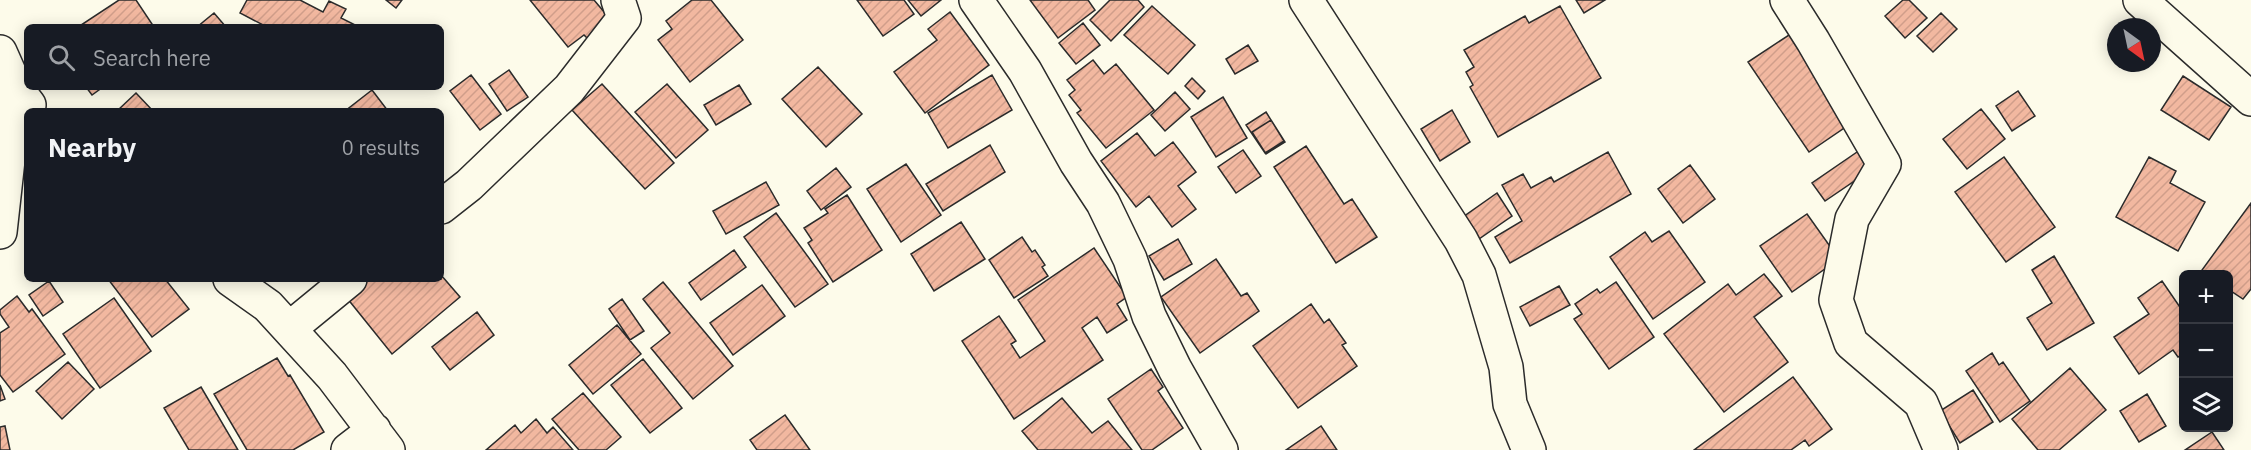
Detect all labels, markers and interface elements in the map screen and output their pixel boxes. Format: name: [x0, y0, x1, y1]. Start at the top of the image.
north arrow: [2107, 18, 2161, 72]
search box: [24, 24, 444, 90]
icon: search: [45, 41, 78, 74]
text: Search here: [93, 43, 211, 72]
text: Nearby: [48, 130, 136, 164]
text: 0 results: [342, 134, 420, 161]
map controls: [2179, 270, 2233, 432]
button: +: [2179, 270, 2233, 324]
button: −: [2179, 324, 2233, 378]
button: layers: [2179, 378, 2233, 432]

